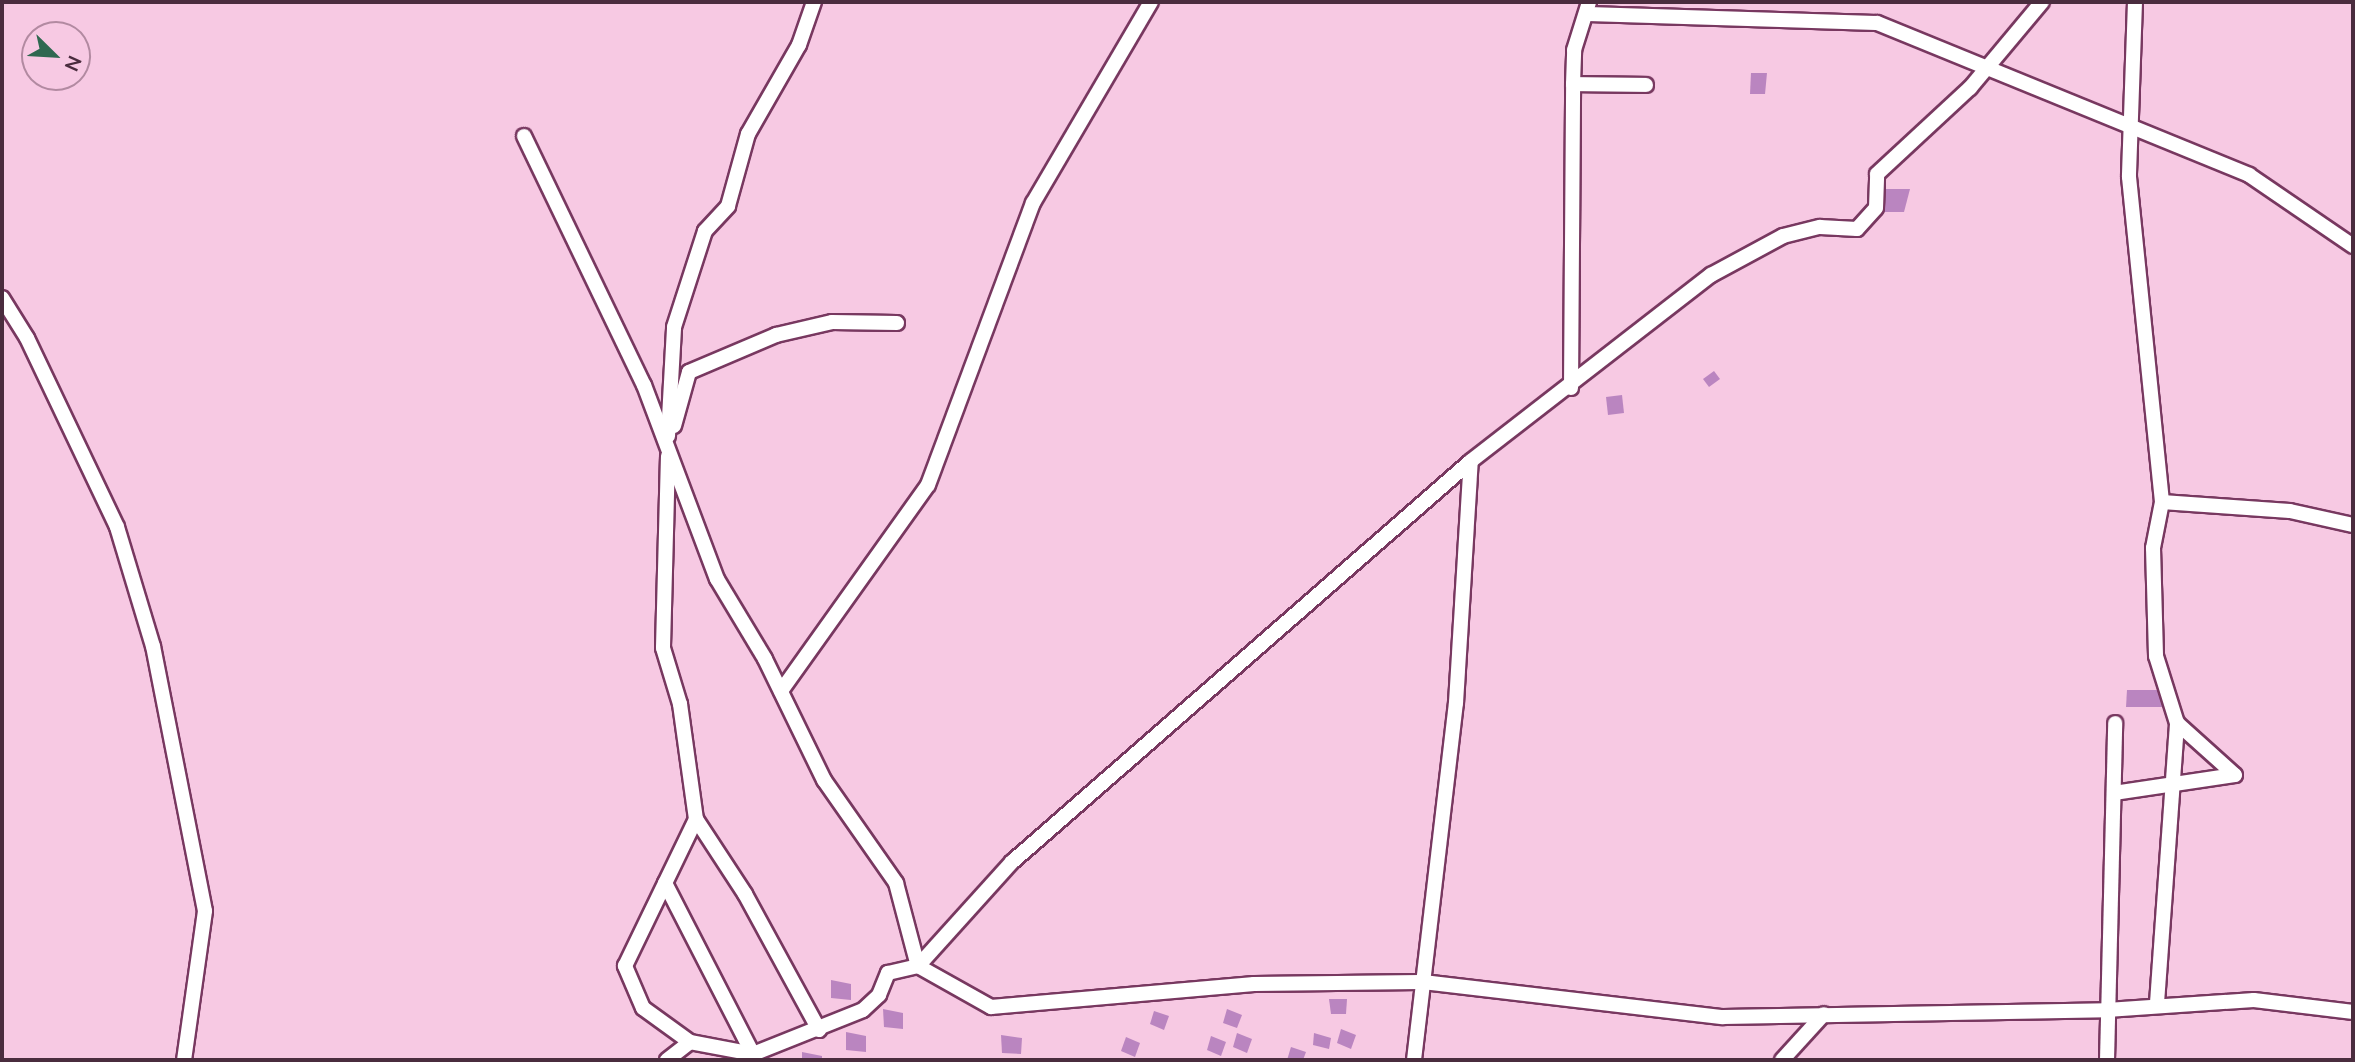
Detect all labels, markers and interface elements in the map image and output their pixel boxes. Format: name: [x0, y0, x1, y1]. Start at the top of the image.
north arrow: [21, 21, 91, 91]
text: N: [59, 52, 87, 75]

